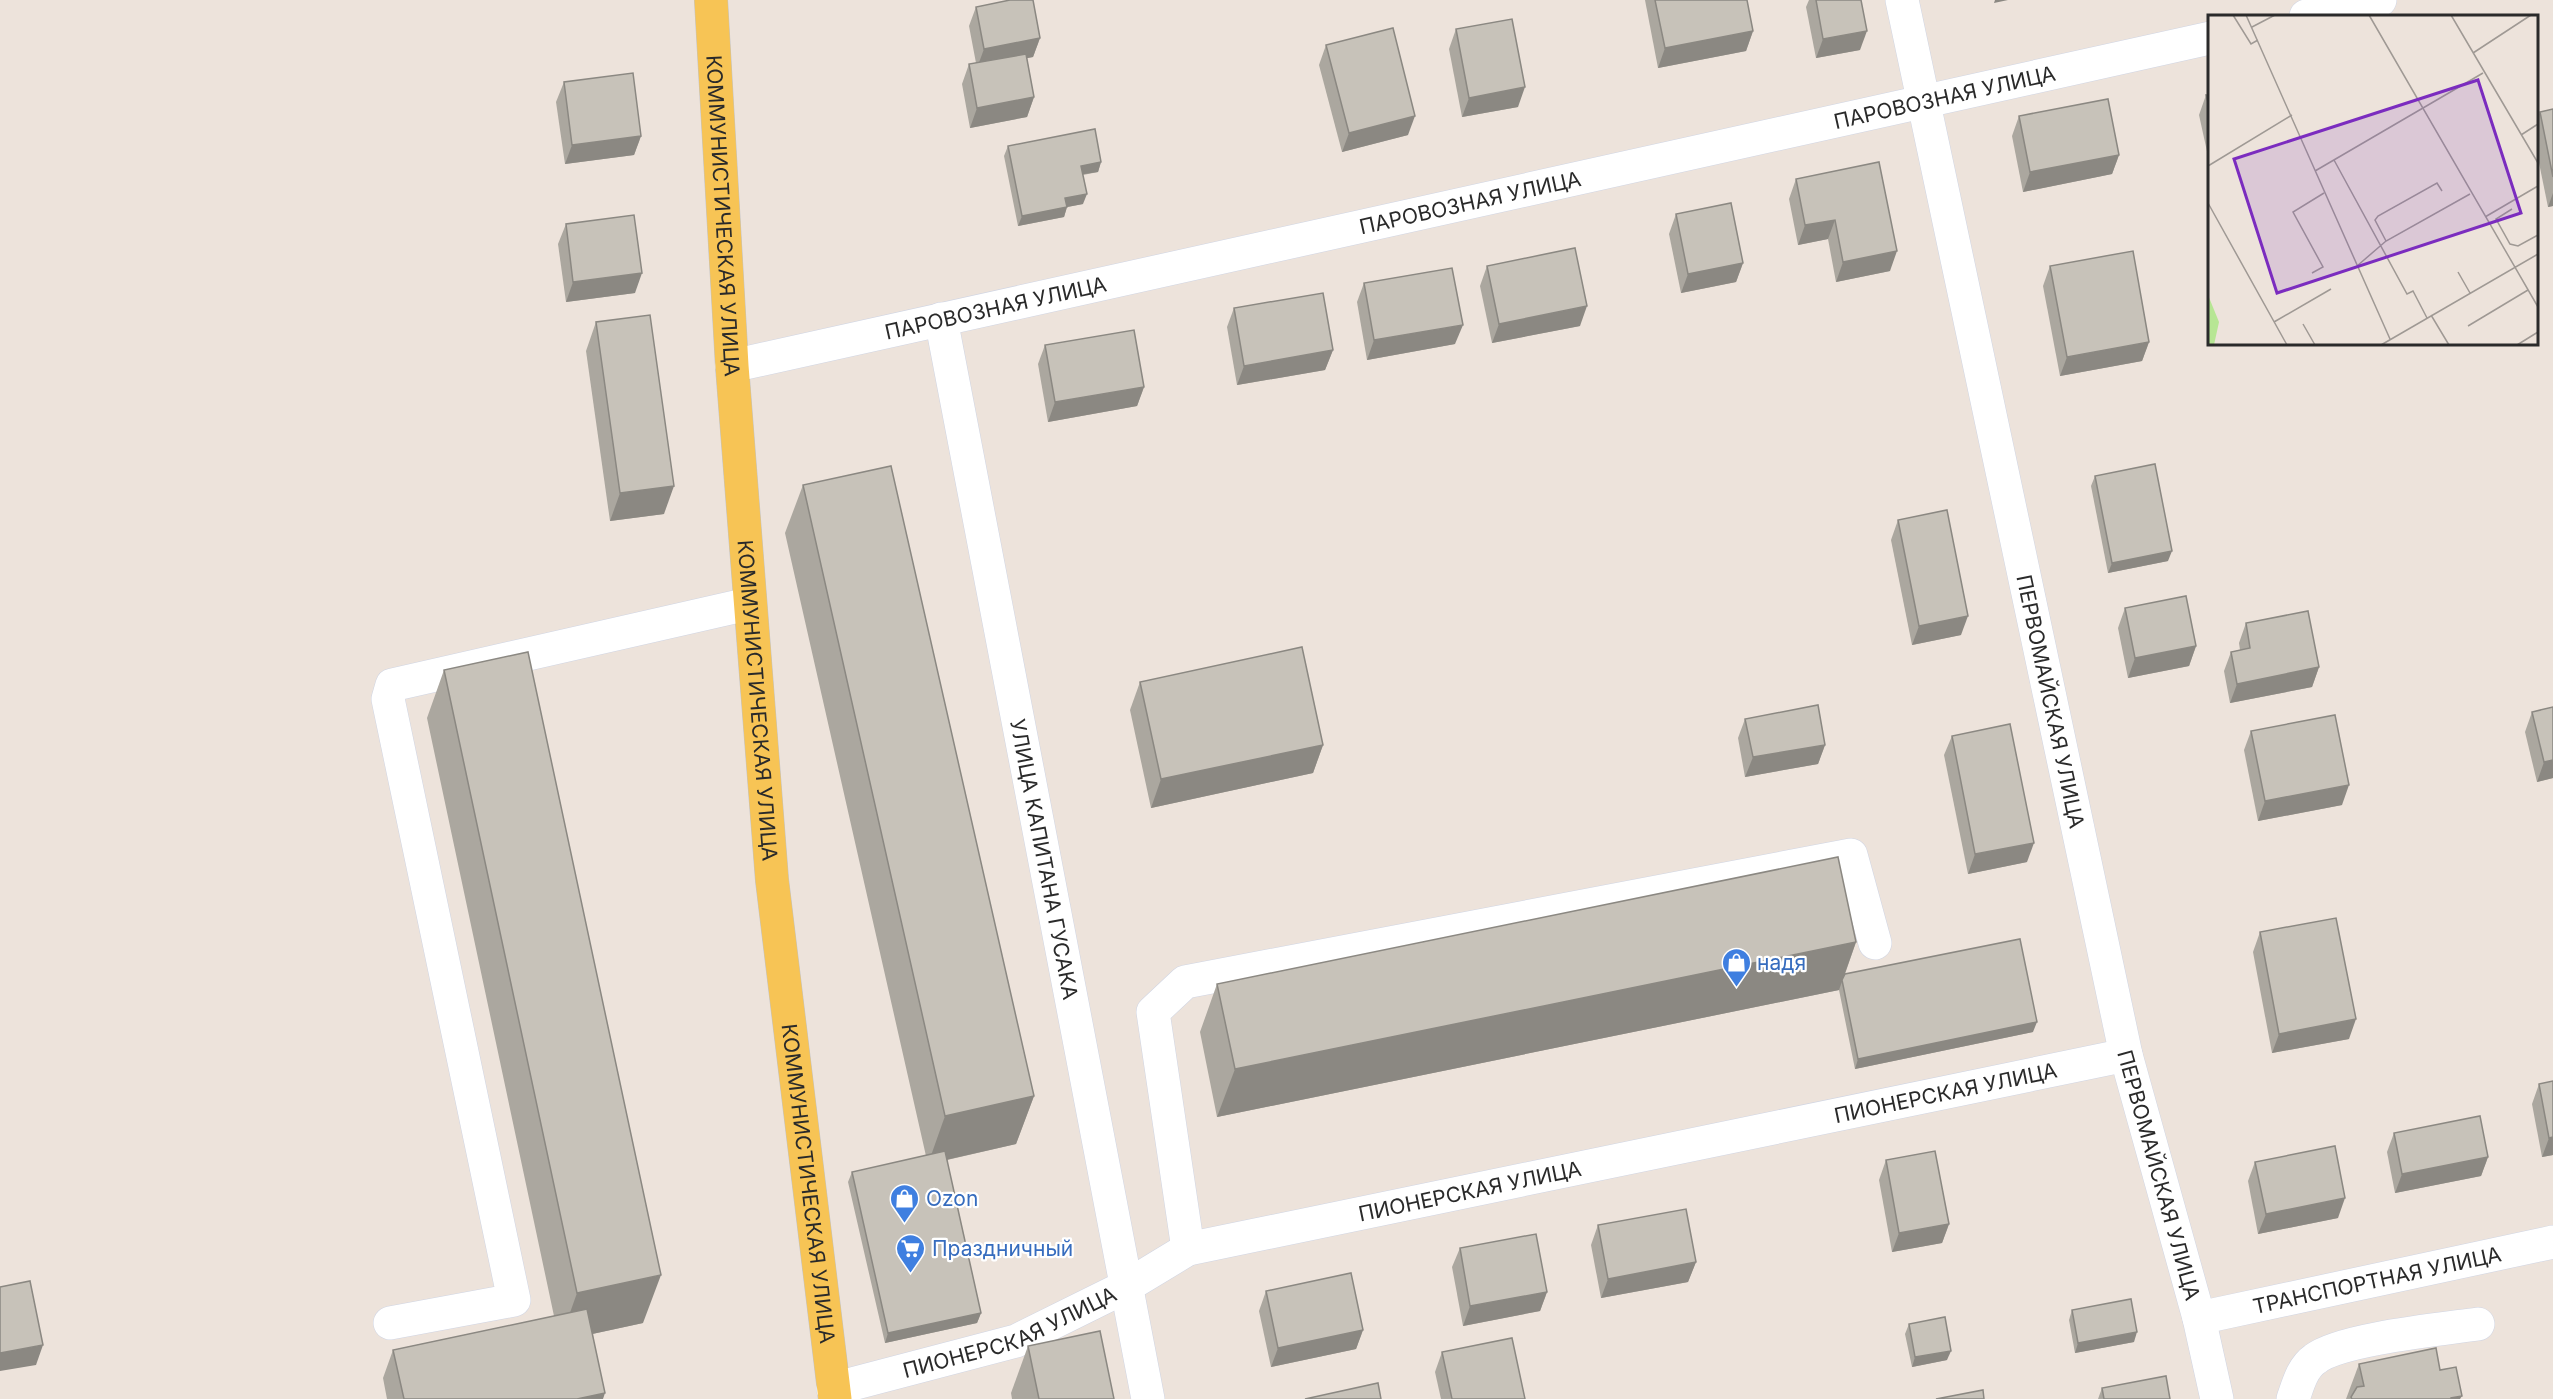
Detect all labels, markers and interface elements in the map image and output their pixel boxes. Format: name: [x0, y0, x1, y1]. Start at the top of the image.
inset map: [2208, 15, 2538, 345]
street label: КОММУНИСТИЧЕСКАЯ УЛИЦА: [702, 54, 745, 377]
street label: ПАРОВОЗНАЯ УЛИЦА: [1831, 60, 2058, 134]
street label: ПАРОВОЗНАЯ УЛИЦА: [1357, 165, 1583, 239]
street label: ПАРОВОЗНАЯ УЛИЦА: [882, 271, 1109, 344]
street label: КОММУНИСТИЧЕСКАЯ УЛИЦА: [733, 539, 783, 862]
street label: ПЕРВОМАЙСКАЯ УЛИЦА: [2012, 572, 2090, 830]
street label: УЛИЦА КАПИТАНА ГУСАКА: [1005, 717, 1084, 1002]
shop icon: надя: [1720, 946, 1752, 988]
place label: надя: [1757, 950, 1806, 975]
street label: КОММУНИСТИЧЕСКАЯ УЛИЦА: [777, 1022, 841, 1345]
street label: ПЕРВОМАЙСКАЯ УЛИЦА: [2113, 1047, 2206, 1303]
street label: ПИОНЕРСКАЯ УЛИЦА: [1832, 1057, 2059, 1128]
street label: ПИОНЕРСКАЯ УЛИЦА: [1356, 1156, 1583, 1226]
shop icon: Ozon: [889, 1182, 921, 1224]
place label: Ozon: [926, 1186, 978, 1211]
supermarket icon: Праздничный: [895, 1232, 927, 1274]
place label: Праздничный: [932, 1236, 1073, 1261]
street label: ТРАНСПОРТНАЯ УЛИЦА: [2250, 1241, 2503, 1319]
street label: ПИОНЕРСКАЯ УЛИЦА: [900, 1281, 1120, 1383]

